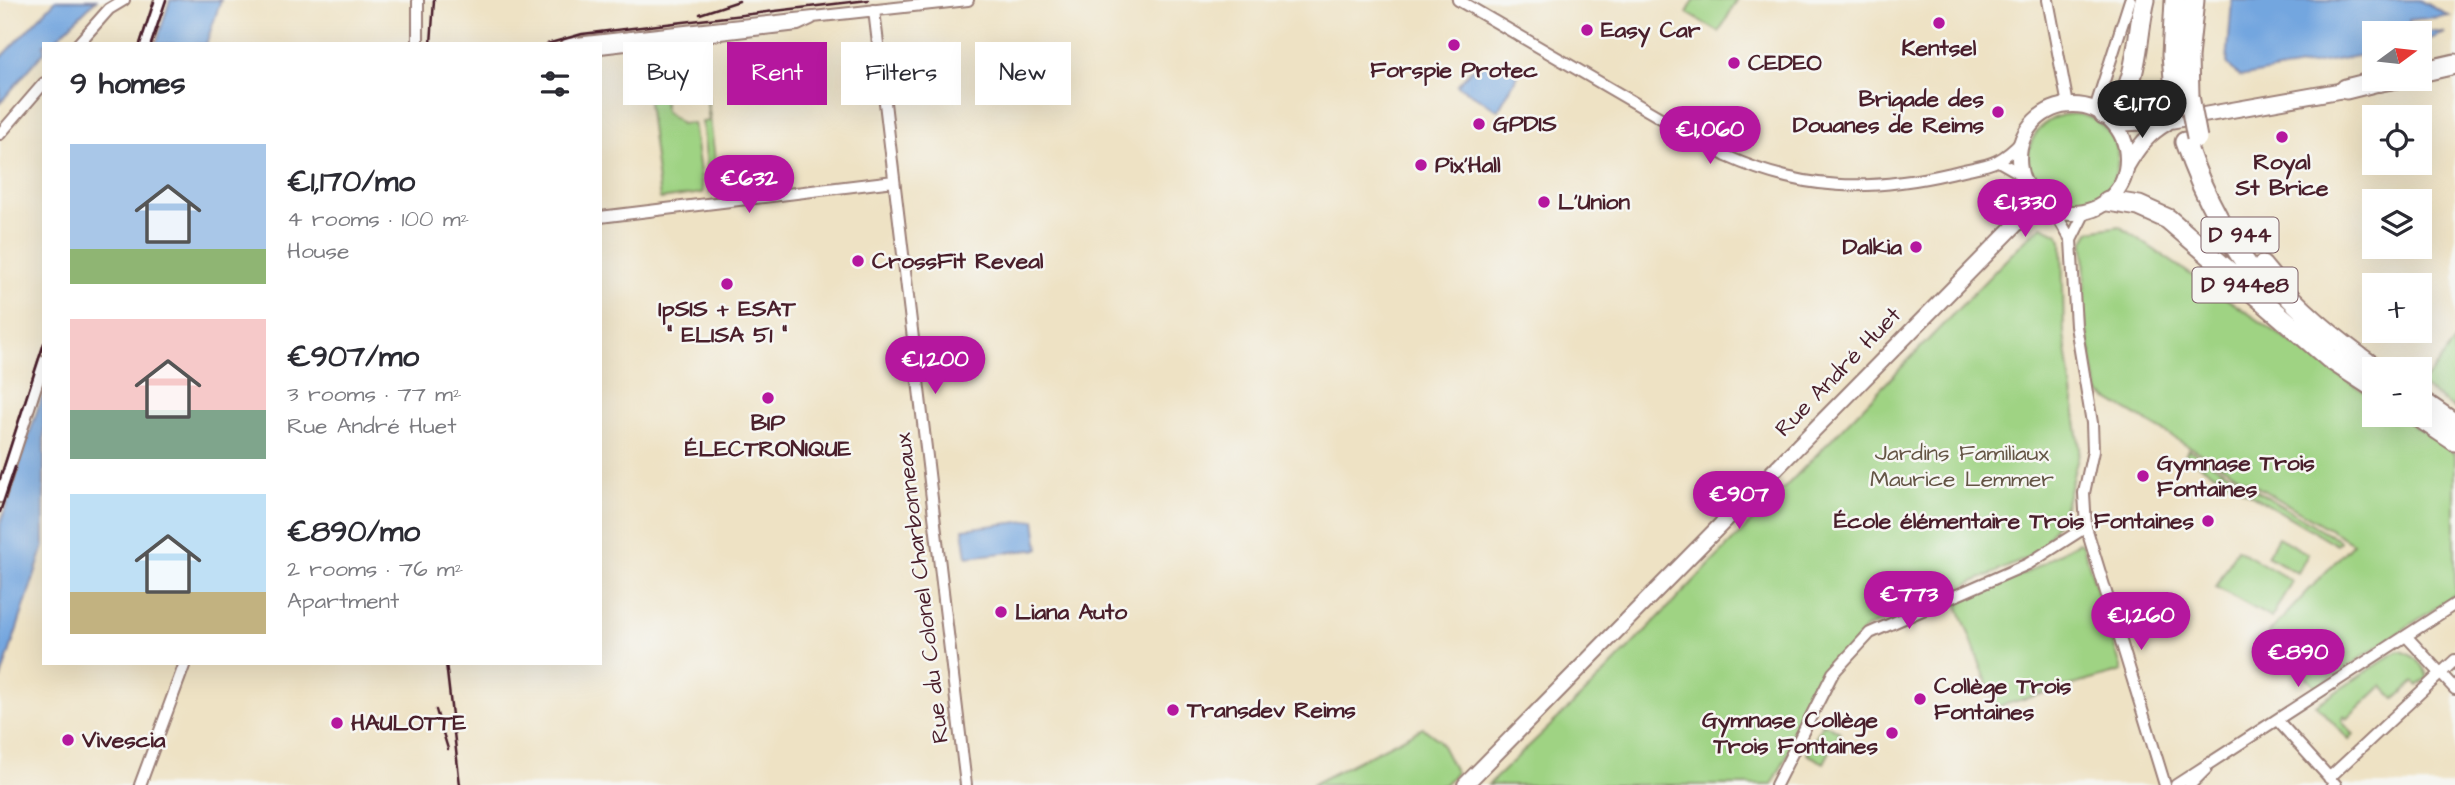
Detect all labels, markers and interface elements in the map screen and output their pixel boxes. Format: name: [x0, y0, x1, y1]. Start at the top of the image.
place label: Easy Car: [1601, 14, 1701, 48]
marker: Kentsel: [1931, 15, 1947, 31]
north arrow: [2362, 21, 2432, 91]
map controls: [2362, 21, 2432, 427]
marker: Easy Car: [1579, 22, 1595, 38]
place label: Kentsel: [1902, 32, 1977, 64]
marker: Forspie Protec: [1446, 37, 1462, 53]
chip: Buy: [623, 42, 713, 105]
chip: Rent: [727, 42, 827, 105]
chip: Filters: [841, 42, 961, 105]
chip: New: [975, 42, 1071, 105]
place label: CEDEO: [1748, 47, 1822, 79]
place label: Forspie Protec: [1370, 54, 1538, 86]
marker: CEDEO: [1726, 55, 1742, 71]
text: 9 homes: [70, 63, 185, 105]
icon: filters: [536, 65, 574, 103]
pin: €1,170: [2085, 80, 2199, 140]
place label: Brigade des Douanes de Reims: [1793, 83, 1984, 141]
text: €1,170: [2114, 87, 2170, 119]
marker: Brigade des Douanes de Reims: [1990, 104, 2006, 120]
button: locate: [2362, 105, 2432, 175]
pin: €1,060: [1653, 106, 1767, 166]
place label: GPDIS: [1493, 108, 1557, 140]
text: €1,060: [1676, 113, 1744, 145]
marker: GPDIS: [1471, 116, 1487, 132]
marker: Royal St Brice: [2274, 129, 2290, 145]
place label: Royal St Brice: [2235, 146, 2329, 204]
place label: Pix'Hall: [1435, 149, 1501, 181]
pin: €632: [708, 156, 790, 215]
marker: Pix'Hall: [1413, 157, 1429, 173]
text: €1,170/mo: [287, 161, 415, 203]
text: €632: [720, 162, 778, 194]
icon: home: [126, 172, 210, 256]
pin: €1,330: [1968, 180, 2082, 239]
place label: L'Union: [1558, 186, 1630, 218]
text: €1,330: [1993, 186, 2057, 218]
button: layers: [2362, 189, 2432, 259]
marker: L'Union: [1536, 194, 1552, 210]
text: 4 rooms · 100 m²: [287, 203, 469, 235]
road number: D 944: [2202, 218, 2278, 252]
place label: Dalkia: [1842, 231, 1902, 263]
text: House: [287, 235, 350, 267]
marker: Dalkia: [1908, 239, 1924, 255]
place label: CrossFit Reveal: [872, 245, 1044, 277]
marker: CrossFit Reveal: [850, 253, 866, 269]
road number: D 944e8: [2192, 268, 2298, 302]
button: +: [2362, 273, 2432, 343]
marker: IpSIS + ESAT " ELISA 51 ": [719, 276, 735, 292]
place label: IpSIS + ESAT " ELISA 51 ": [658, 293, 796, 351]
street label: Rue André Huet: [1768, 299, 1909, 444]
text: €907/mo: [287, 336, 419, 378]
pin: €1,200: [878, 336, 992, 396]
text: €1,200: [901, 343, 969, 375]
icon: home: [126, 347, 210, 431]
button: −: [2362, 357, 2432, 427]
text: 3 rooms · 77 m²: [287, 378, 462, 410]
marker: BIP ÉLECTRONIQUE: [760, 390, 776, 406]
place label: BIP ÉLECTRONIQUE: [685, 407, 852, 465]
text: Rue André Huet: [287, 410, 456, 442]
street label: Rue du Colonel Charbonneaux: [887, 431, 957, 745]
park label: Jardins Familiaux Maurice Lemmer: [1870, 437, 2054, 495]
place label: Gymnase Trois Fontaines: [2157, 447, 2315, 505]
marker: Gymnase Trois Fontaines: [2135, 468, 2151, 484]
pin: €907: [1698, 472, 1780, 531]
text: €907: [1709, 478, 1769, 510]
place label: École élémentaire Trois Fontaines: [1834, 505, 2194, 537]
text: €890/mo: [287, 511, 420, 553]
marker: École élémentaire Trois Fontaines: [2200, 513, 2216, 529]
icon: home: [126, 522, 210, 606]
text: 2 rooms · 76 m²: [287, 553, 463, 585]
pin: €773: [1868, 572, 1950, 631]
text: €773: [1880, 578, 1938, 610]
text: Apartment: [287, 585, 399, 617]
pin: €1,260: [2084, 592, 2198, 652]
place label: Liana Auto: [1015, 596, 1127, 628]
text: €1,260: [2107, 599, 2175, 631]
marker: Liana Auto: [993, 604, 1009, 620]
pin: €890: [2257, 630, 2339, 689]
text: €890: [2268, 636, 2328, 668]
place label: Collège Trois Fontaines: [1934, 670, 2072, 728]
marker: Collège Trois Fontaines: [1912, 691, 1928, 707]
place label: Transdev Reims: [1186, 694, 1356, 726]
marker: Transdev Reims: [1165, 702, 1181, 718]
place label: Gymnase Collège Trois Fontaines: [1702, 704, 1879, 762]
place label: HAULOTTE: [351, 707, 467, 739]
marker: HAULOTTE: [329, 715, 345, 731]
place label: Vivescia: [81, 724, 166, 756]
marker: Gymnase Collège Trois Fontaines: [1884, 725, 1900, 741]
marker: Vivescia: [60, 732, 76, 748]

